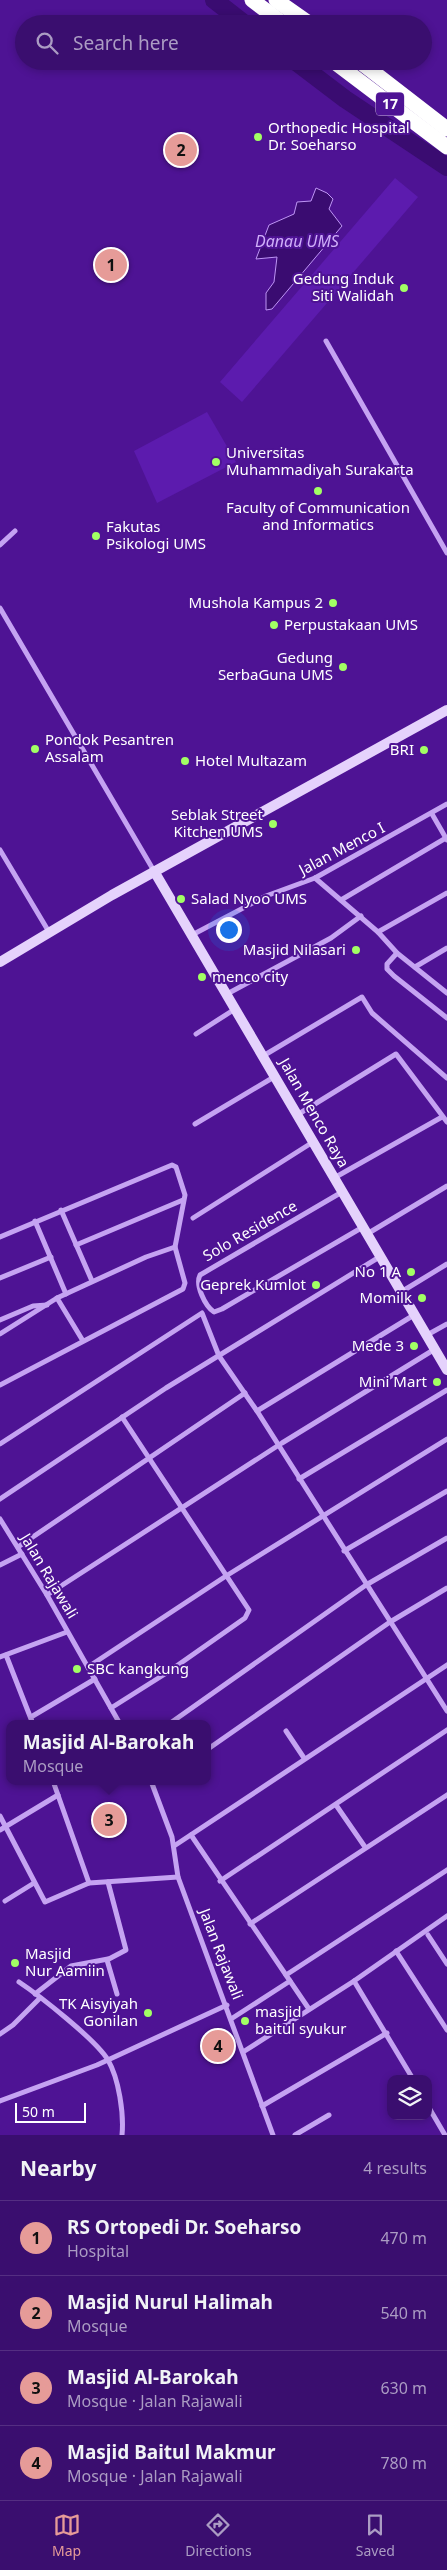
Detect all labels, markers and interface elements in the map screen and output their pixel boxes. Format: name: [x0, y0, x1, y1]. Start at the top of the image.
search box: [15, 15, 432, 70]
icon: search: [33, 29, 61, 57]
text: Search here: [73, 30, 179, 56]
road number: 17: [376, 92, 404, 116]
place label: Orthopedic Hospital Dr. Soeharso: [268, 117, 410, 154]
pin: 2: [165, 131, 197, 169]
marker: Orthopedic Hospital Dr. Soeharso: [252, 131, 264, 143]
water label: Danau UMS: [255, 230, 340, 252]
pin: 1: [95, 246, 127, 284]
place label: Gedung Induk Siti Walidah: [293, 268, 394, 305]
marker: Gedung Induk Siti Walidah: [398, 282, 410, 294]
place label: Universitas Muhammadiyah Surakarta: [226, 442, 414, 479]
marker: Universitas Muhammadiyah Surakarta: [210, 456, 222, 468]
marker: Faculty of Communication and Informatics: [312, 485, 324, 497]
place label: Faculty of Communication and Informatics: [226, 497, 410, 534]
place label: Fakutas Psikologi UMS: [106, 516, 206, 553]
marker: Fakutas Psikologi UMS: [90, 530, 102, 542]
place label: Mushola Kampus 2: [189, 592, 323, 612]
marker: Mushola Kampus 2: [327, 597, 339, 609]
place label: Perpustakaan UMS: [284, 614, 418, 634]
marker: Perpustakaan UMS: [268, 619, 280, 631]
place label: Gedung SerbaGuna UMS: [218, 647, 333, 684]
marker: Gedung SerbaGuna UMS: [337, 661, 349, 673]
place label: Pondok Pesantren Assalam: [45, 729, 174, 766]
place label: BRI: [390, 739, 414, 759]
marker: Pondok Pesantren Assalam: [29, 743, 41, 755]
marker: BRI: [418, 744, 430, 756]
place label: Hotel Multazam: [195, 750, 307, 770]
marker: Hotel Multazam: [179, 755, 191, 767]
place label: Seblak Street Kitchen UMS: [171, 804, 264, 841]
street label: Jalan Menco I: [293, 817, 388, 880]
marker: Seblak Street Kitchen UMS: [267, 818, 279, 830]
place label: Salad Nyoo UMS: [191, 888, 307, 908]
marker: Salad Nyoo UMS: [175, 893, 187, 905]
your location: [216, 917, 242, 943]
place label: Masjid Nilasari: [243, 939, 346, 959]
marker: Masjid Nilasari: [350, 944, 362, 956]
place label: menco city: [212, 966, 288, 986]
marker: menco city: [196, 971, 208, 983]
street label: Jalan Menco Raya: [274, 1052, 354, 1171]
street label: Solo Residence: [199, 1195, 300, 1265]
place label: No 1 A: [355, 1261, 401, 1281]
marker: No 1 A: [405, 1266, 417, 1278]
place label: Geprek Kumlot: [200, 1274, 307, 1294]
marker: Geprek Kumlot: [310, 1279, 322, 1291]
place label: Momilk: [360, 1287, 412, 1307]
marker: Momilk: [416, 1292, 428, 1304]
place label: Mede 3: [352, 1335, 404, 1355]
marker: Mede 3: [408, 1340, 420, 1352]
place label: Mini Mart: [359, 1371, 428, 1391]
marker: Mini Mart: [431, 1376, 443, 1388]
street label: Jalan Rajawali: [16, 1527, 83, 1622]
place label: SBC kangkung: [87, 1658, 189, 1678]
marker: SBC kangkung: [71, 1663, 83, 1675]
popup: [6, 1720, 211, 1785]
text: Masjid Al-Barokah: [23, 1729, 194, 1755]
text: Mosque: [23, 1755, 83, 1777]
pin: 3: [93, 1801, 125, 1839]
street label: Jalan Rajawali: [195, 1903, 248, 2002]
place label: Masjid Nur Aamiin: [25, 1943, 105, 1980]
marker: Masjid Nur Aamiin: [9, 1957, 21, 1969]
place label: TK Aisyiyah Gonilan: [59, 1993, 138, 2030]
place label: masjid baitul syukur: [255, 2001, 347, 2038]
marker: TK Aisyiyah Gonilan: [142, 2007, 154, 2019]
marker: masjid baitul syukur: [239, 2015, 251, 2027]
pin: 4: [202, 2027, 234, 2065]
map controls: [387, 2075, 432, 2120]
button: layers: [387, 2075, 432, 2120]
scale bar: [15, 2100, 86, 2123]
text: 50 m: [22, 2102, 55, 2121]
text: Nearby: [20, 2154, 96, 2182]
text: 4 results: [363, 2157, 427, 2179]
text: RS Ortopedi Dr. Soeharso: [67, 2214, 301, 2240]
text: 1: [31, 2227, 41, 2249]
text: 470 m: [380, 2227, 427, 2249]
text: Hospital: [67, 2240, 129, 2262]
text: Masjid Nurul Halimah: [67, 2289, 273, 2315]
text: 2: [31, 2302, 41, 2324]
text: 540 m: [380, 2302, 427, 2324]
text: Mosque: [67, 2315, 128, 2337]
text: Masjid Al-Barokah: [67, 2364, 239, 2390]
text: 3: [31, 2377, 41, 2399]
text: 630 m: [380, 2377, 427, 2399]
text: Mosque · Jalan Rajawali: [67, 2390, 243, 2412]
text: Masjid Baitul Makmur: [67, 2439, 275, 2465]
text: 4: [31, 2452, 41, 2474]
text: 780 m: [380, 2452, 427, 2474]
text: Mosque · Jalan Rajawali: [67, 2465, 243, 2487]
tab: Map: [52, 2511, 81, 2560]
tab: Directions: [185, 2511, 252, 2560]
tab: Saved: [356, 2511, 395, 2560]

